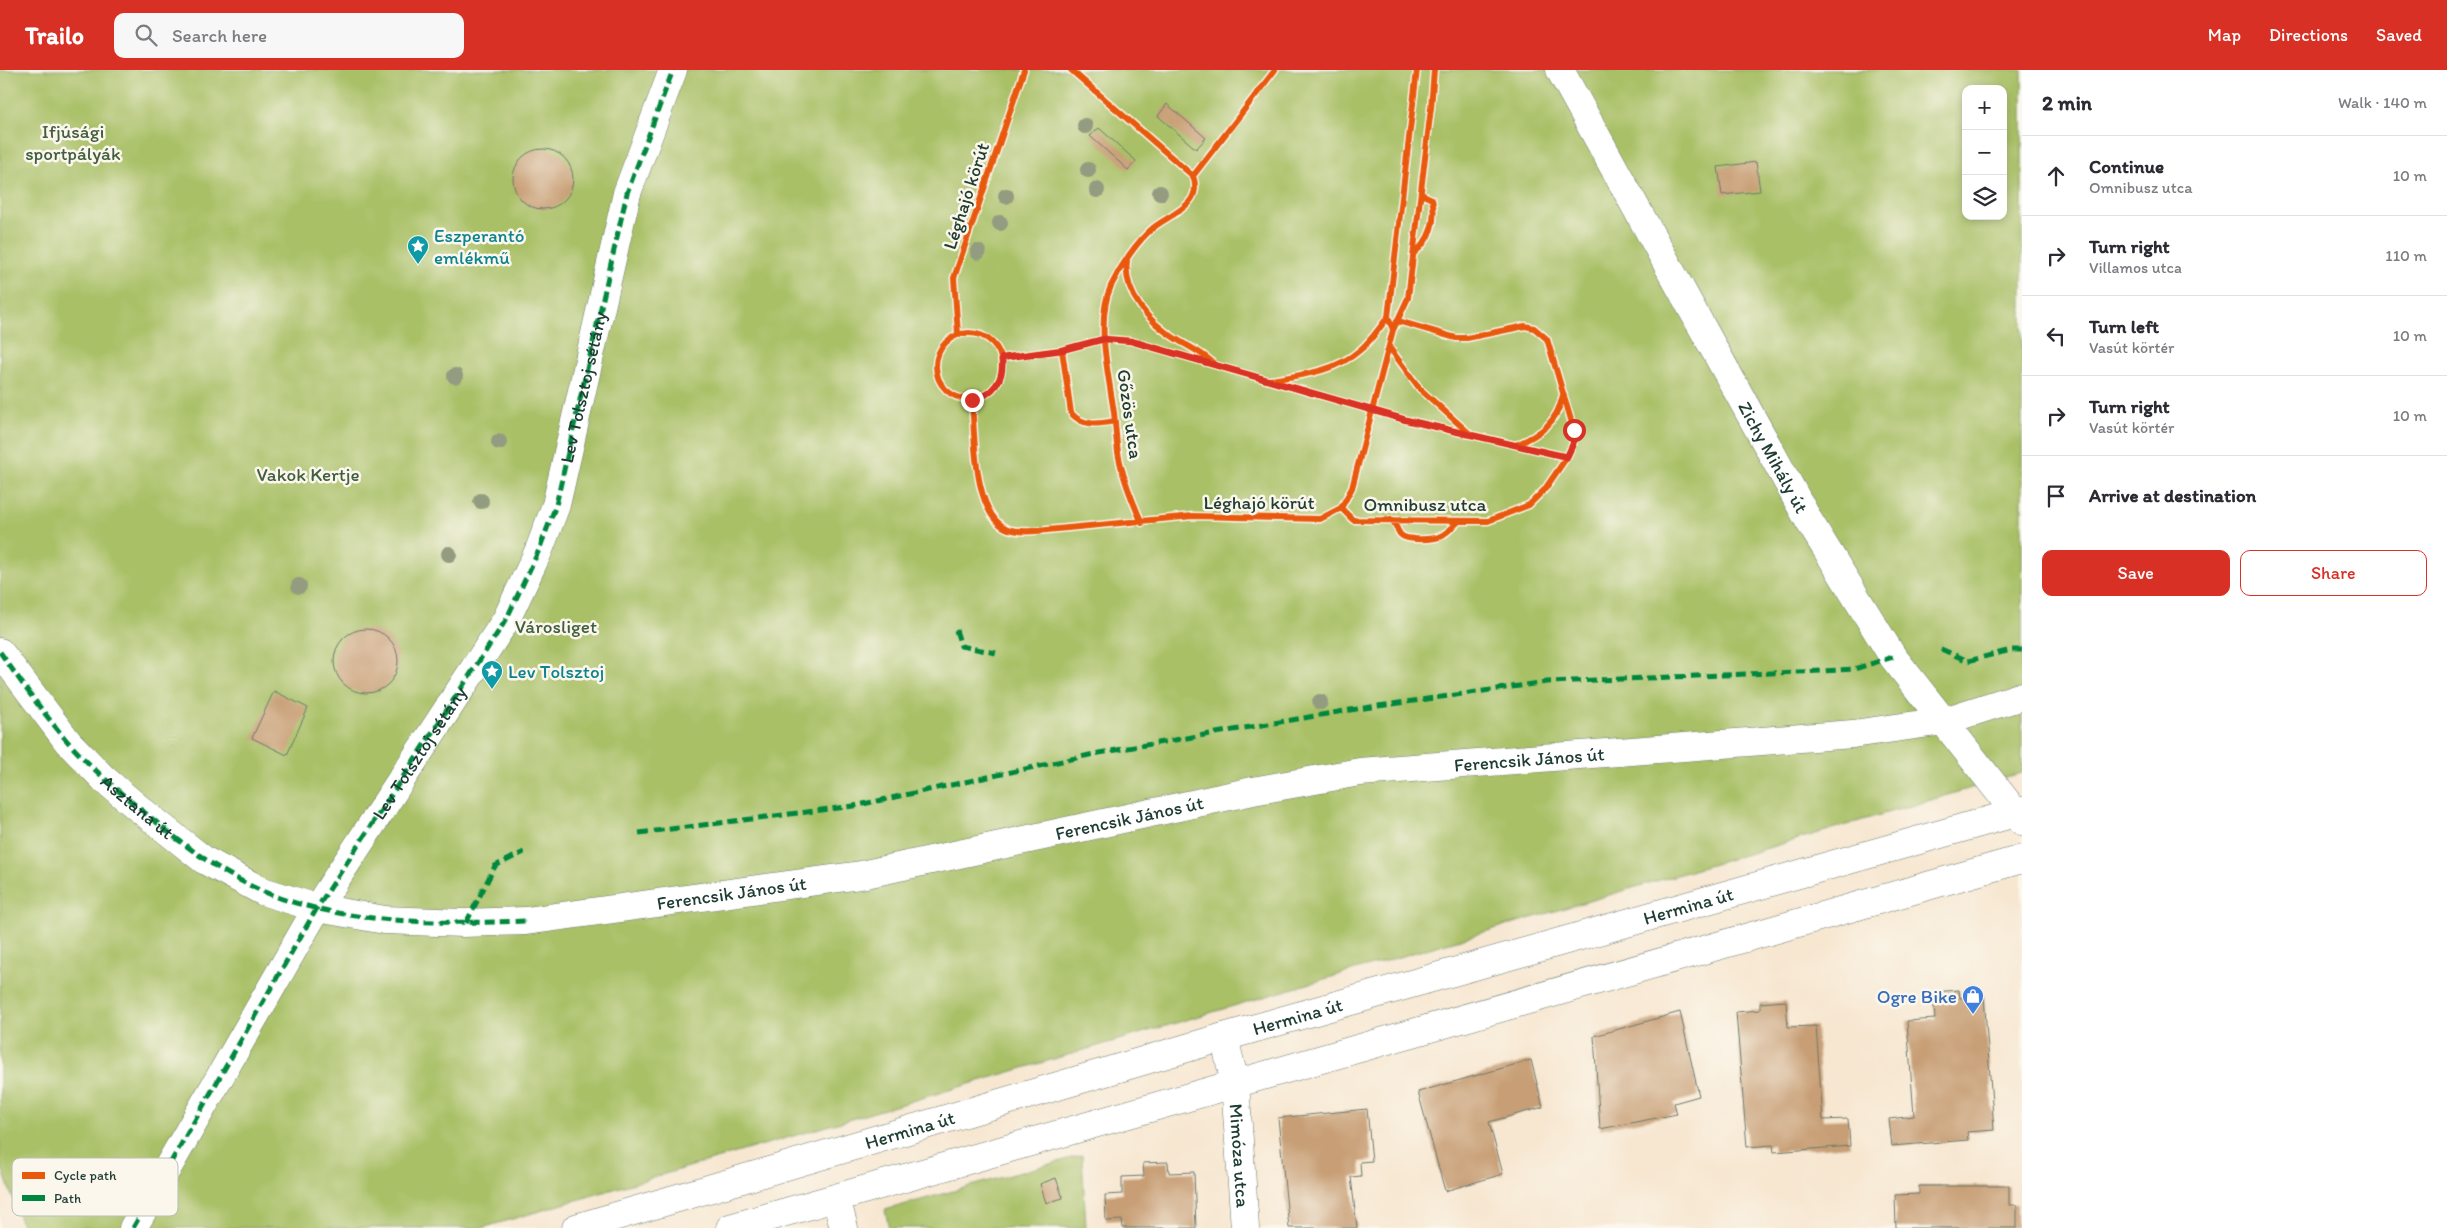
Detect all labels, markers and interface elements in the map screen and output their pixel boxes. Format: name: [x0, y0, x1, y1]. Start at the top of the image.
search box: [114, 13, 464, 58]
text: Trailo: [25, 21, 84, 50]
icon: search: [132, 21, 160, 49]
text: Search here: [172, 24, 267, 47]
text: Map: [2208, 24, 2241, 46]
text: Directions: [2269, 24, 2348, 46]
text: Saved: [2376, 24, 2422, 46]
map controls: [1962, 85, 2007, 220]
button: +: [1962, 85, 2007, 130]
text: 2 min: [2042, 90, 2092, 115]
text: Walk · 140 m: [2338, 93, 2427, 112]
park label: Ifjúsági sportpályák: [25, 120, 121, 165]
button: −: [1962, 130, 2007, 175]
street label: Léghajó körút: [938, 140, 994, 252]
text: Continue: [2089, 155, 2164, 178]
icon: ahead: [2042, 162, 2070, 190]
text: 10 m: [2393, 166, 2427, 185]
button: layers: [1962, 175, 2007, 220]
text: Omnibusz utca: [2089, 178, 2193, 197]
place label: Eszperantó emlékmű: [434, 224, 525, 269]
place icon: Eszperantó emlékmű: [406, 234, 430, 265]
text: Turn right: [2089, 235, 2170, 258]
icon: right: [2042, 242, 2070, 270]
text: 110 m: [2385, 246, 2427, 265]
text: Villamos utca: [2089, 258, 2182, 277]
street label: Lev Tolsztoj sétány: [554, 309, 611, 465]
text: Turn left: [2089, 315, 2159, 338]
icon: left: [2042, 322, 2070, 350]
text: 10 m: [2393, 326, 2427, 345]
text: Vasút körtér: [2089, 338, 2174, 357]
street label: Gőzös utca: [1112, 368, 1148, 460]
route end: [961, 389, 984, 412]
text: Turn right: [2089, 395, 2170, 418]
street label: Zichy Mihály út: [1734, 397, 1814, 517]
icon: right: [2042, 402, 2070, 430]
text: 10 m: [2393, 406, 2427, 425]
text: Vasút körtér: [2089, 418, 2174, 437]
route start: [1563, 419, 1586, 442]
park label: Vakok Kertje: [256, 463, 360, 486]
icon: arrive: [2042, 482, 2070, 510]
text: Arrive at destination: [2089, 484, 2256, 507]
street label: Léghajó körút: [1203, 491, 1315, 514]
street label: Omnibusz utca: [1364, 493, 1487, 516]
button: Save: [2042, 550, 2230, 596]
button: Share: [2240, 550, 2427, 596]
park label: Városliget: [515, 615, 597, 638]
place icon: Lev Tolsztoj: [480, 659, 504, 690]
place label: Lev Tolsztoj: [508, 660, 604, 683]
street label: Lev Tolsztoj sétány: [367, 681, 471, 824]
street label: Ferencsik János út: [1453, 742, 1605, 776]
street label: Asztana út: [96, 769, 179, 844]
street label: Ferencsik János út: [1053, 790, 1205, 845]
street label: Ferencsik János út: [655, 871, 808, 914]
street label: Hermina út: [1641, 882, 1736, 929]
shop icon: Ogre Bike: [1961, 984, 1985, 1015]
place label: Ogre Bike: [1877, 985, 1957, 1008]
street label: Hermina út: [1250, 992, 1345, 1040]
street label: Mimóza utca: [1225, 1103, 1255, 1208]
street label: Hermina út: [862, 1105, 957, 1154]
legend: [12, 1158, 178, 1216]
text: Cycle path: [54, 1167, 117, 1184]
text: Path: [54, 1190, 81, 1207]

